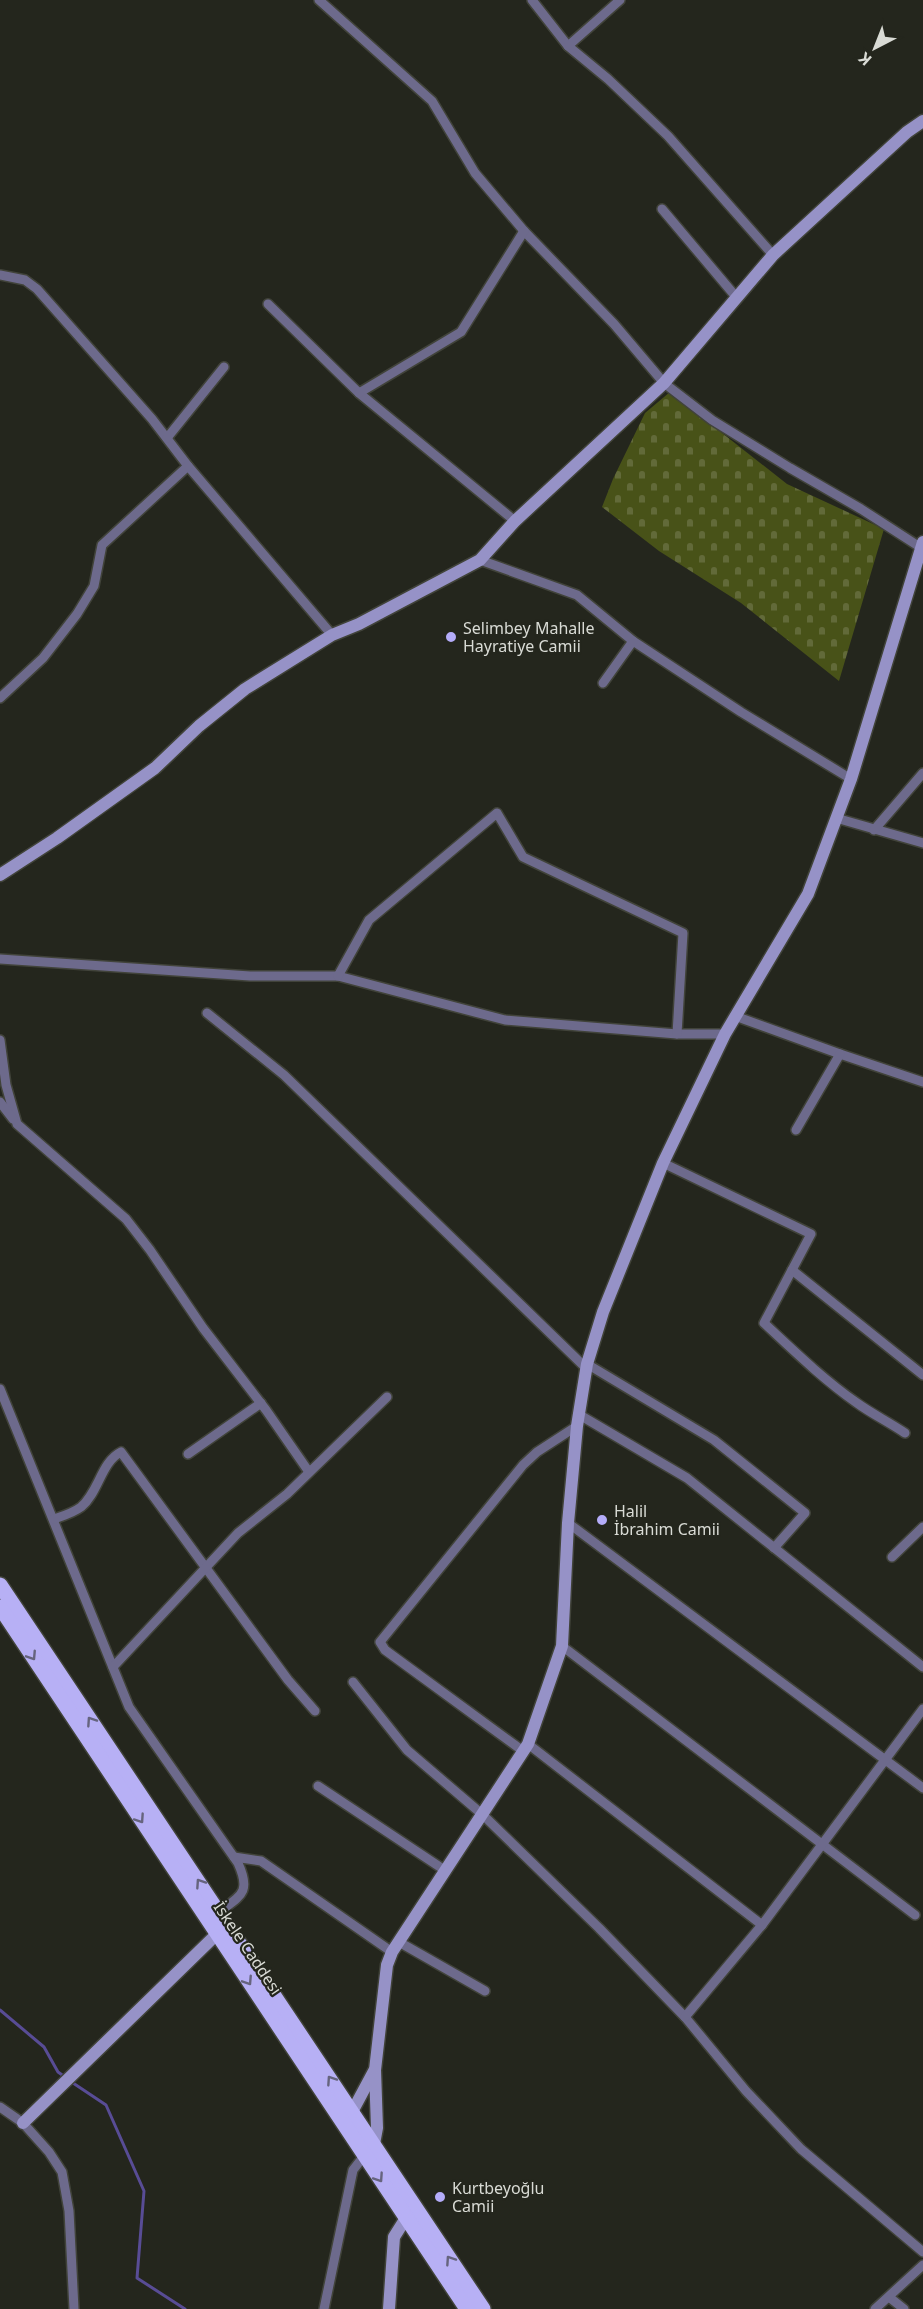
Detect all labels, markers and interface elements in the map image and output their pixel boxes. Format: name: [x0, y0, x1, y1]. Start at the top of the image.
north arrow: [845, 18, 905, 78]
text: K: [853, 47, 876, 71]
place label: Selimbey Mahalle Hayratiye Camii: [463, 617, 595, 657]
marker: Selimbey Mahalle Hayratiye Camii: [444, 630, 458, 644]
place label: Halil İbrahim Camii: [614, 1500, 720, 1540]
marker: Halil İbrahim Camii: [595, 1513, 609, 1527]
one-way arrow: [25, 1649, 36, 1660]
one-way arrow: [87, 1717, 98, 1728]
one-way arrow: [133, 1812, 144, 1823]
one-way arrow: [196, 1879, 207, 1890]
street label: İskele Caddesi: [209, 1897, 287, 1999]
one-way arrow: [241, 1974, 252, 1985]
one-way arrow: [327, 2076, 338, 2087]
one-way arrow: [372, 2172, 383, 2183]
place label: Kurtbeyoğlu Camii: [452, 2177, 544, 2217]
marker: Kurtbeyoğlu Camii: [433, 2190, 447, 2204]
one-way arrow: [446, 2256, 458, 2266]

